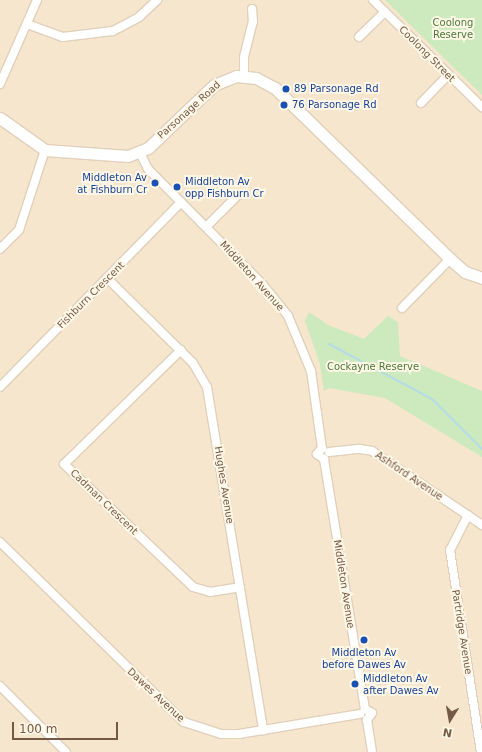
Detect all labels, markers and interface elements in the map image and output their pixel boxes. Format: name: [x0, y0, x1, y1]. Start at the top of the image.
park label: Coolong Reserve: [433, 16, 473, 40]
street label: Coolong Street: [396, 23, 458, 85]
street label: Parsonage Road: [155, 79, 223, 141]
place label: 89 Parsonage Rd: [294, 83, 378, 95]
marker: 89 Parsonage Rd: [281, 84, 291, 94]
place label: 76 Parsonage Rd: [292, 99, 376, 111]
marker: 76 Parsonage Rd: [279, 100, 289, 110]
place label: Middleton Av at Fishburn Cr: [77, 171, 147, 194]
place label: Middleton Av opp Fishburn Cr: [185, 175, 264, 198]
marker: Middleton Av at Fishburn Cr: [150, 178, 160, 188]
marker: Middleton Av opp Fishburn Cr: [172, 182, 182, 192]
street label: Middleton Avenue: [218, 239, 286, 313]
street label: Fishburn Crescent: [55, 259, 127, 331]
park label: Cockayne Reserve: [327, 361, 419, 373]
street label: Hughes Avenue: [212, 445, 236, 525]
street label: Ashford Avenue: [373, 449, 445, 503]
street label: Cadman Crescent: [68, 467, 140, 537]
street label: Middleton Avenue: [331, 539, 357, 629]
street label: Partridge Avenue: [449, 589, 475, 675]
marker: Middleton Av before Dawes Av: [359, 635, 369, 645]
place label: Middleton Av before Dawes Av: [322, 646, 406, 670]
street label: Dawes Avenue: [125, 665, 187, 725]
place label: Middleton Av after Dawes Av: [363, 672, 439, 696]
marker: Middleton Av after Dawes Av: [350, 679, 360, 689]
north arrow: [430, 700, 470, 740]
scale bar: [14, 714, 120, 740]
text: 100 m: [19, 722, 57, 736]
text: N: [442, 725, 453, 740]

